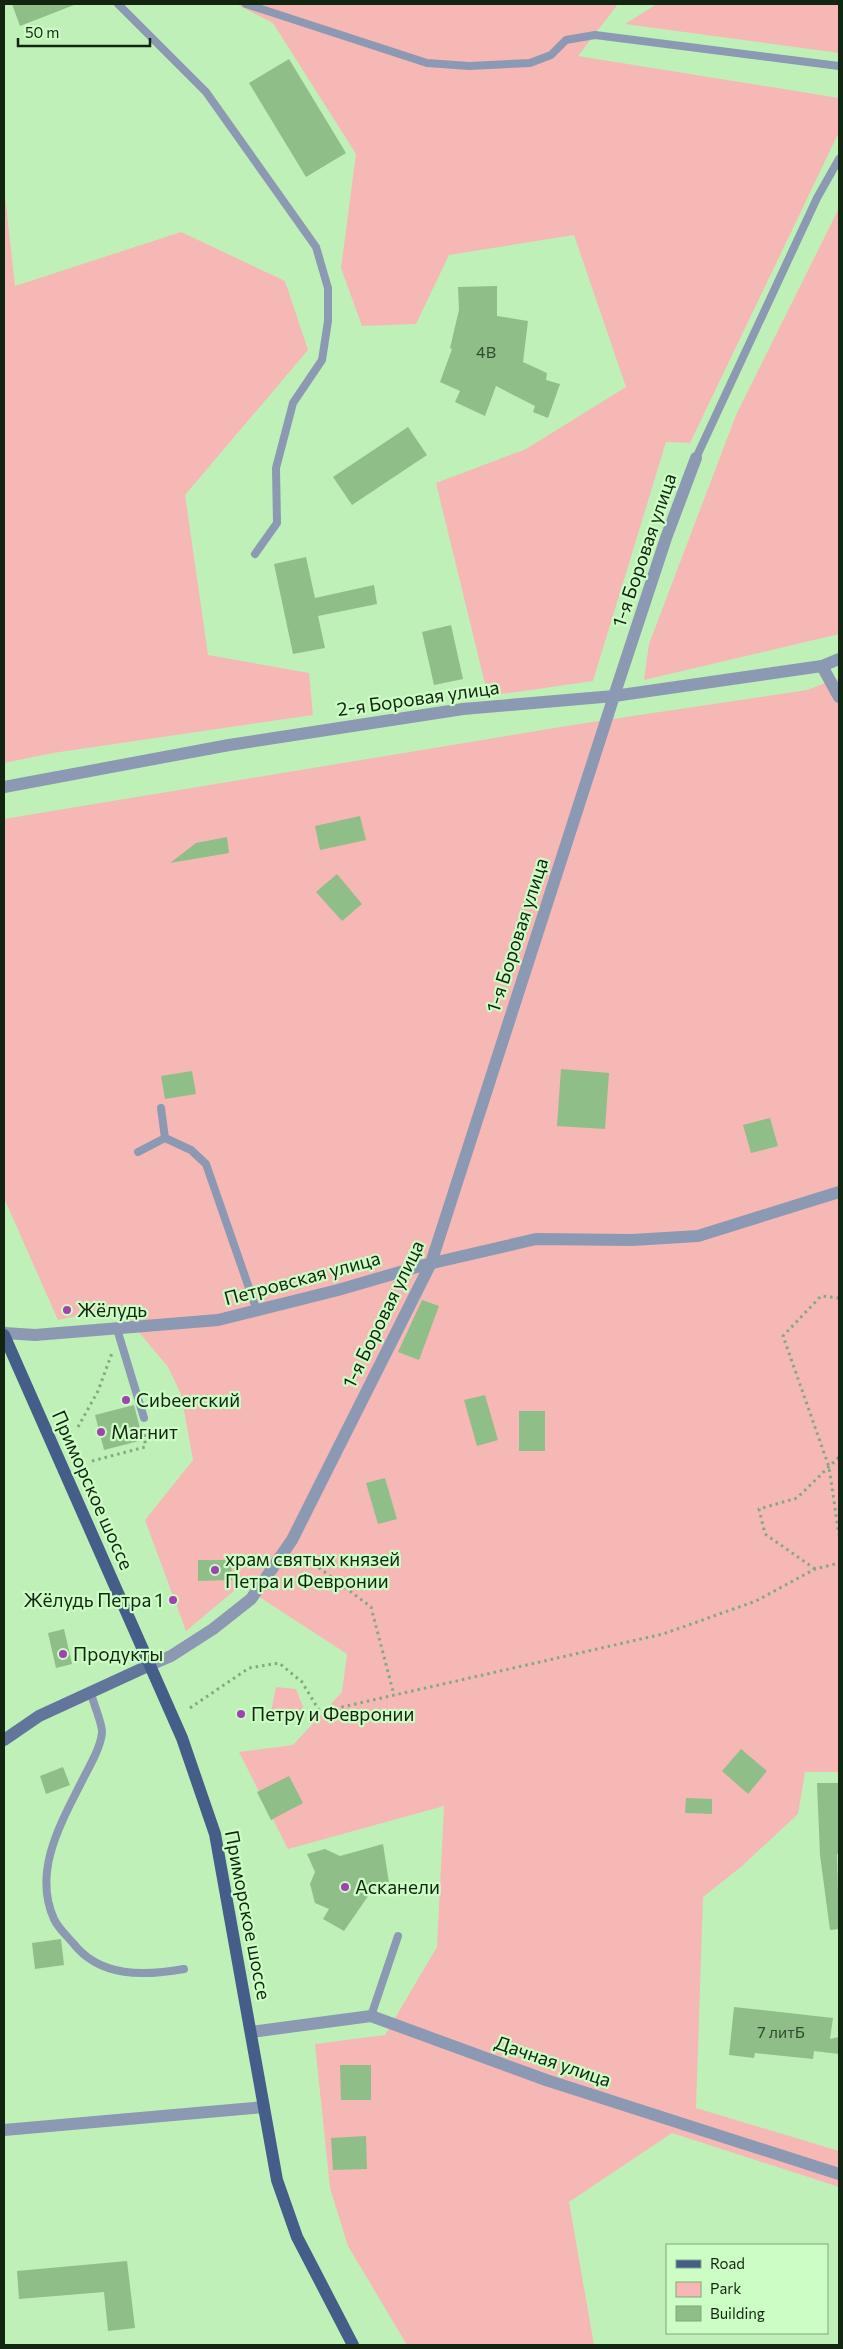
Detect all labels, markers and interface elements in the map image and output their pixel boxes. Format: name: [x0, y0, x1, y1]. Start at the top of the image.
scale bar: [18, 15, 150, 47]
text: 50 m: [25, 23, 59, 41]
house number: 4В: [476, 342, 496, 361]
street label: 1-я Боровая улица: [606, 470, 681, 630]
street label: 2-я Боровая улица: [335, 675, 500, 720]
street label: 1-я Боровая улица: [481, 855, 552, 1015]
street label: 1-я Боровая улица: [337, 1236, 428, 1391]
street label: Петровская улица: [221, 1246, 382, 1309]
place label: Жёлудь: [77, 1298, 147, 1321]
marker: Жёлудь: [61, 1304, 73, 1316]
place label: Сиbeerский: [136, 1388, 240, 1411]
marker: Сиbeerский: [120, 1394, 132, 1406]
street label: Приморское шоссе: [48, 1406, 139, 1573]
place label: Магнит: [111, 1420, 178, 1443]
marker: Магнит: [95, 1426, 107, 1438]
place label: храм святых князей Петра и Февронии: [225, 1547, 400, 1592]
marker: храм святых князей Петра и Февронии: [209, 1564, 221, 1576]
place label: Жёлудь Петра 1: [23, 1588, 163, 1611]
marker: Жёлудь Петра 1: [167, 1594, 179, 1606]
place label: Продукты: [73, 1642, 163, 1665]
marker: Продукты: [57, 1648, 69, 1660]
place label: Петру и Февронии: [251, 1702, 414, 1725]
marker: Петру и Февронии: [235, 1708, 247, 1720]
street label: Приморское шоссе: [221, 1828, 276, 2002]
place label: Асканели: [355, 1875, 440, 1898]
marker: Асканели: [339, 1881, 351, 1893]
house number: 7 литБ: [757, 2022, 805, 2041]
street label: Дачная улица: [492, 2030, 614, 2091]
legend: [666, 2244, 828, 2334]
text: Road: [710, 2254, 745, 2272]
text: Park: [710, 2279, 741, 2297]
text: Building: [710, 2304, 765, 2322]

